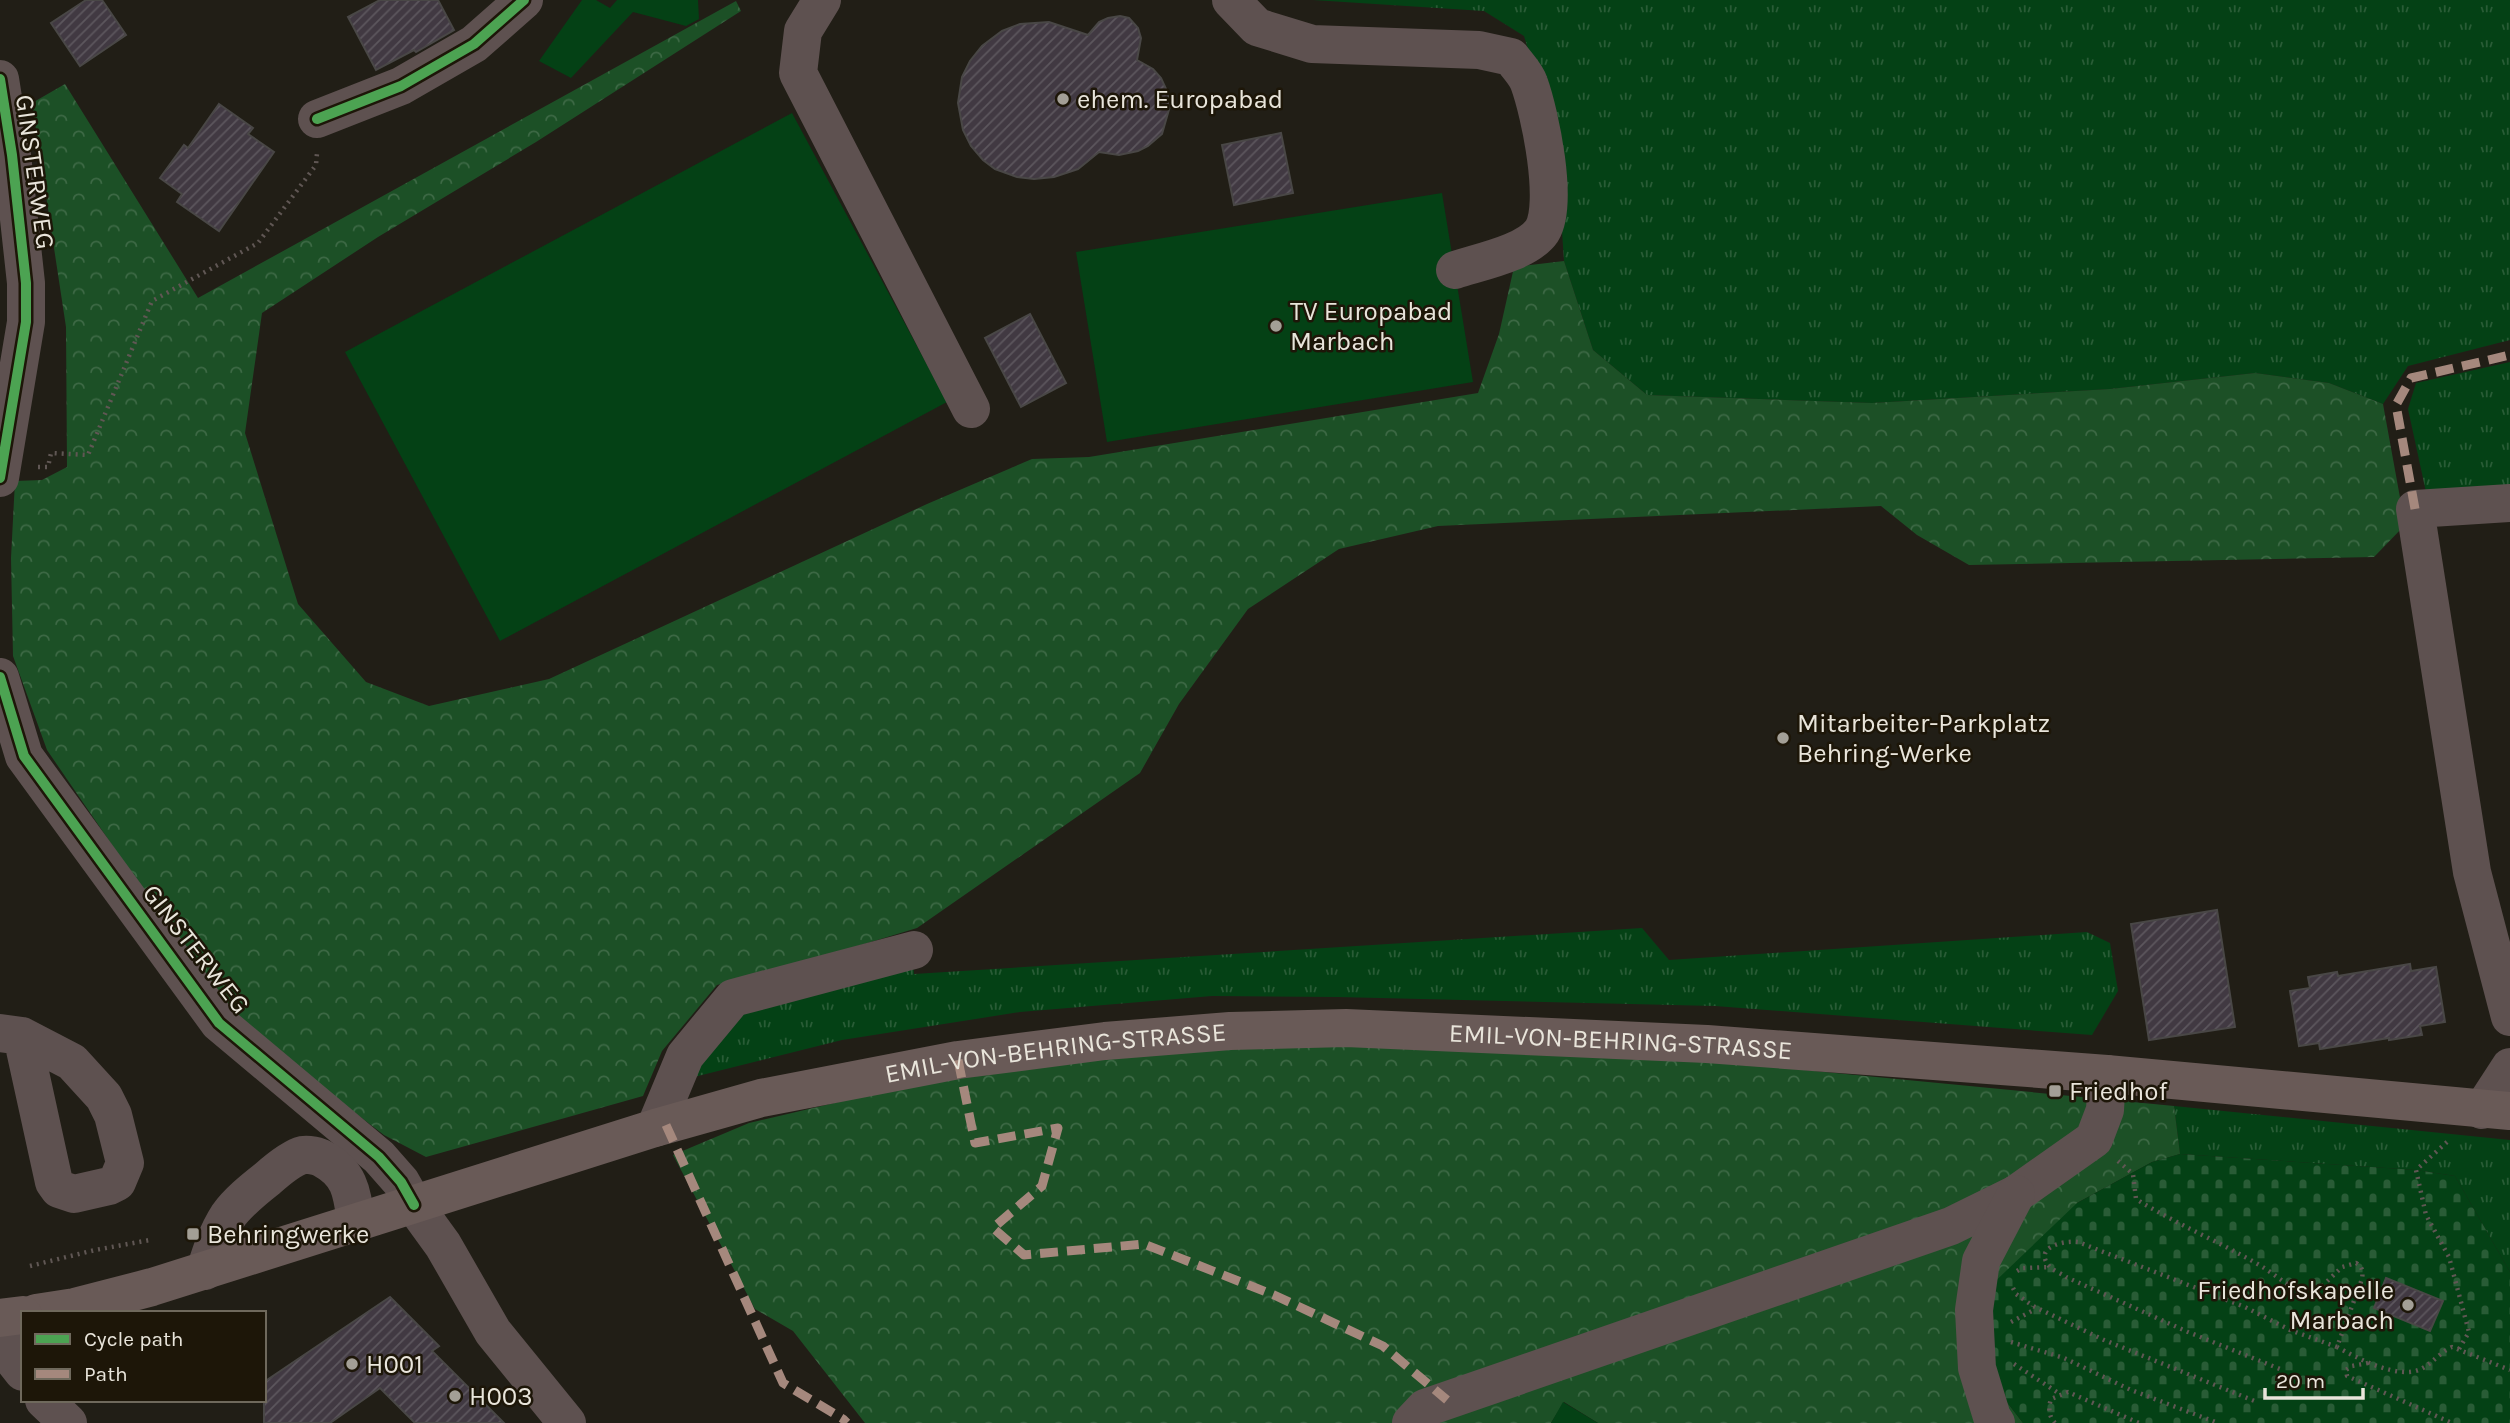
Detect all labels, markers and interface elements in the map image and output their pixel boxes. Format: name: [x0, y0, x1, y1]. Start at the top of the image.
place label: ehem. Europabad: [1077, 84, 1283, 115]
marker: ehem. Europabad: [1055, 91, 1071, 107]
street label: GINSTERWEG: [9, 93, 61, 251]
place label: TV Europabad Marbach: [1290, 296, 1452, 357]
marker: TV Europabad Marbach: [1268, 318, 1284, 334]
place label: Mitarbeiter-Parkplatz Behring-Werke: [1797, 708, 2050, 769]
marker: Mitarbeiter-Parkplatz Behring-Werke: [1775, 730, 1791, 746]
street label: GINSTERWEG: [136, 878, 256, 1020]
street label: EMIL-VON-BEHRING-STRASSE: [882, 1016, 1227, 1089]
street label: EMIL-VON-BEHRING-STRASSE: [1448, 1017, 1794, 1066]
place label: Friedhof: [2069, 1076, 2168, 1107]
marker: Friedhof: [2047, 1083, 2063, 1099]
place label: Behringwerke: [207, 1219, 369, 1250]
marker: Behringwerke: [185, 1226, 201, 1242]
place label: Friedhofskapelle Marbach: [2197, 1275, 2394, 1336]
marker: Friedhofskapelle Marbach: [2400, 1297, 2416, 1313]
legend: [21, 1311, 266, 1402]
text: Cycle path: [84, 1327, 184, 1351]
place label: H001: [366, 1349, 423, 1380]
marker: H001: [344, 1356, 360, 1372]
scale bar: [2265, 1356, 2363, 1400]
text: Path: [84, 1362, 128, 1386]
text: 20 m: [2276, 1369, 2325, 1393]
place label: H003: [469, 1381, 533, 1412]
marker: H003: [447, 1388, 463, 1404]

